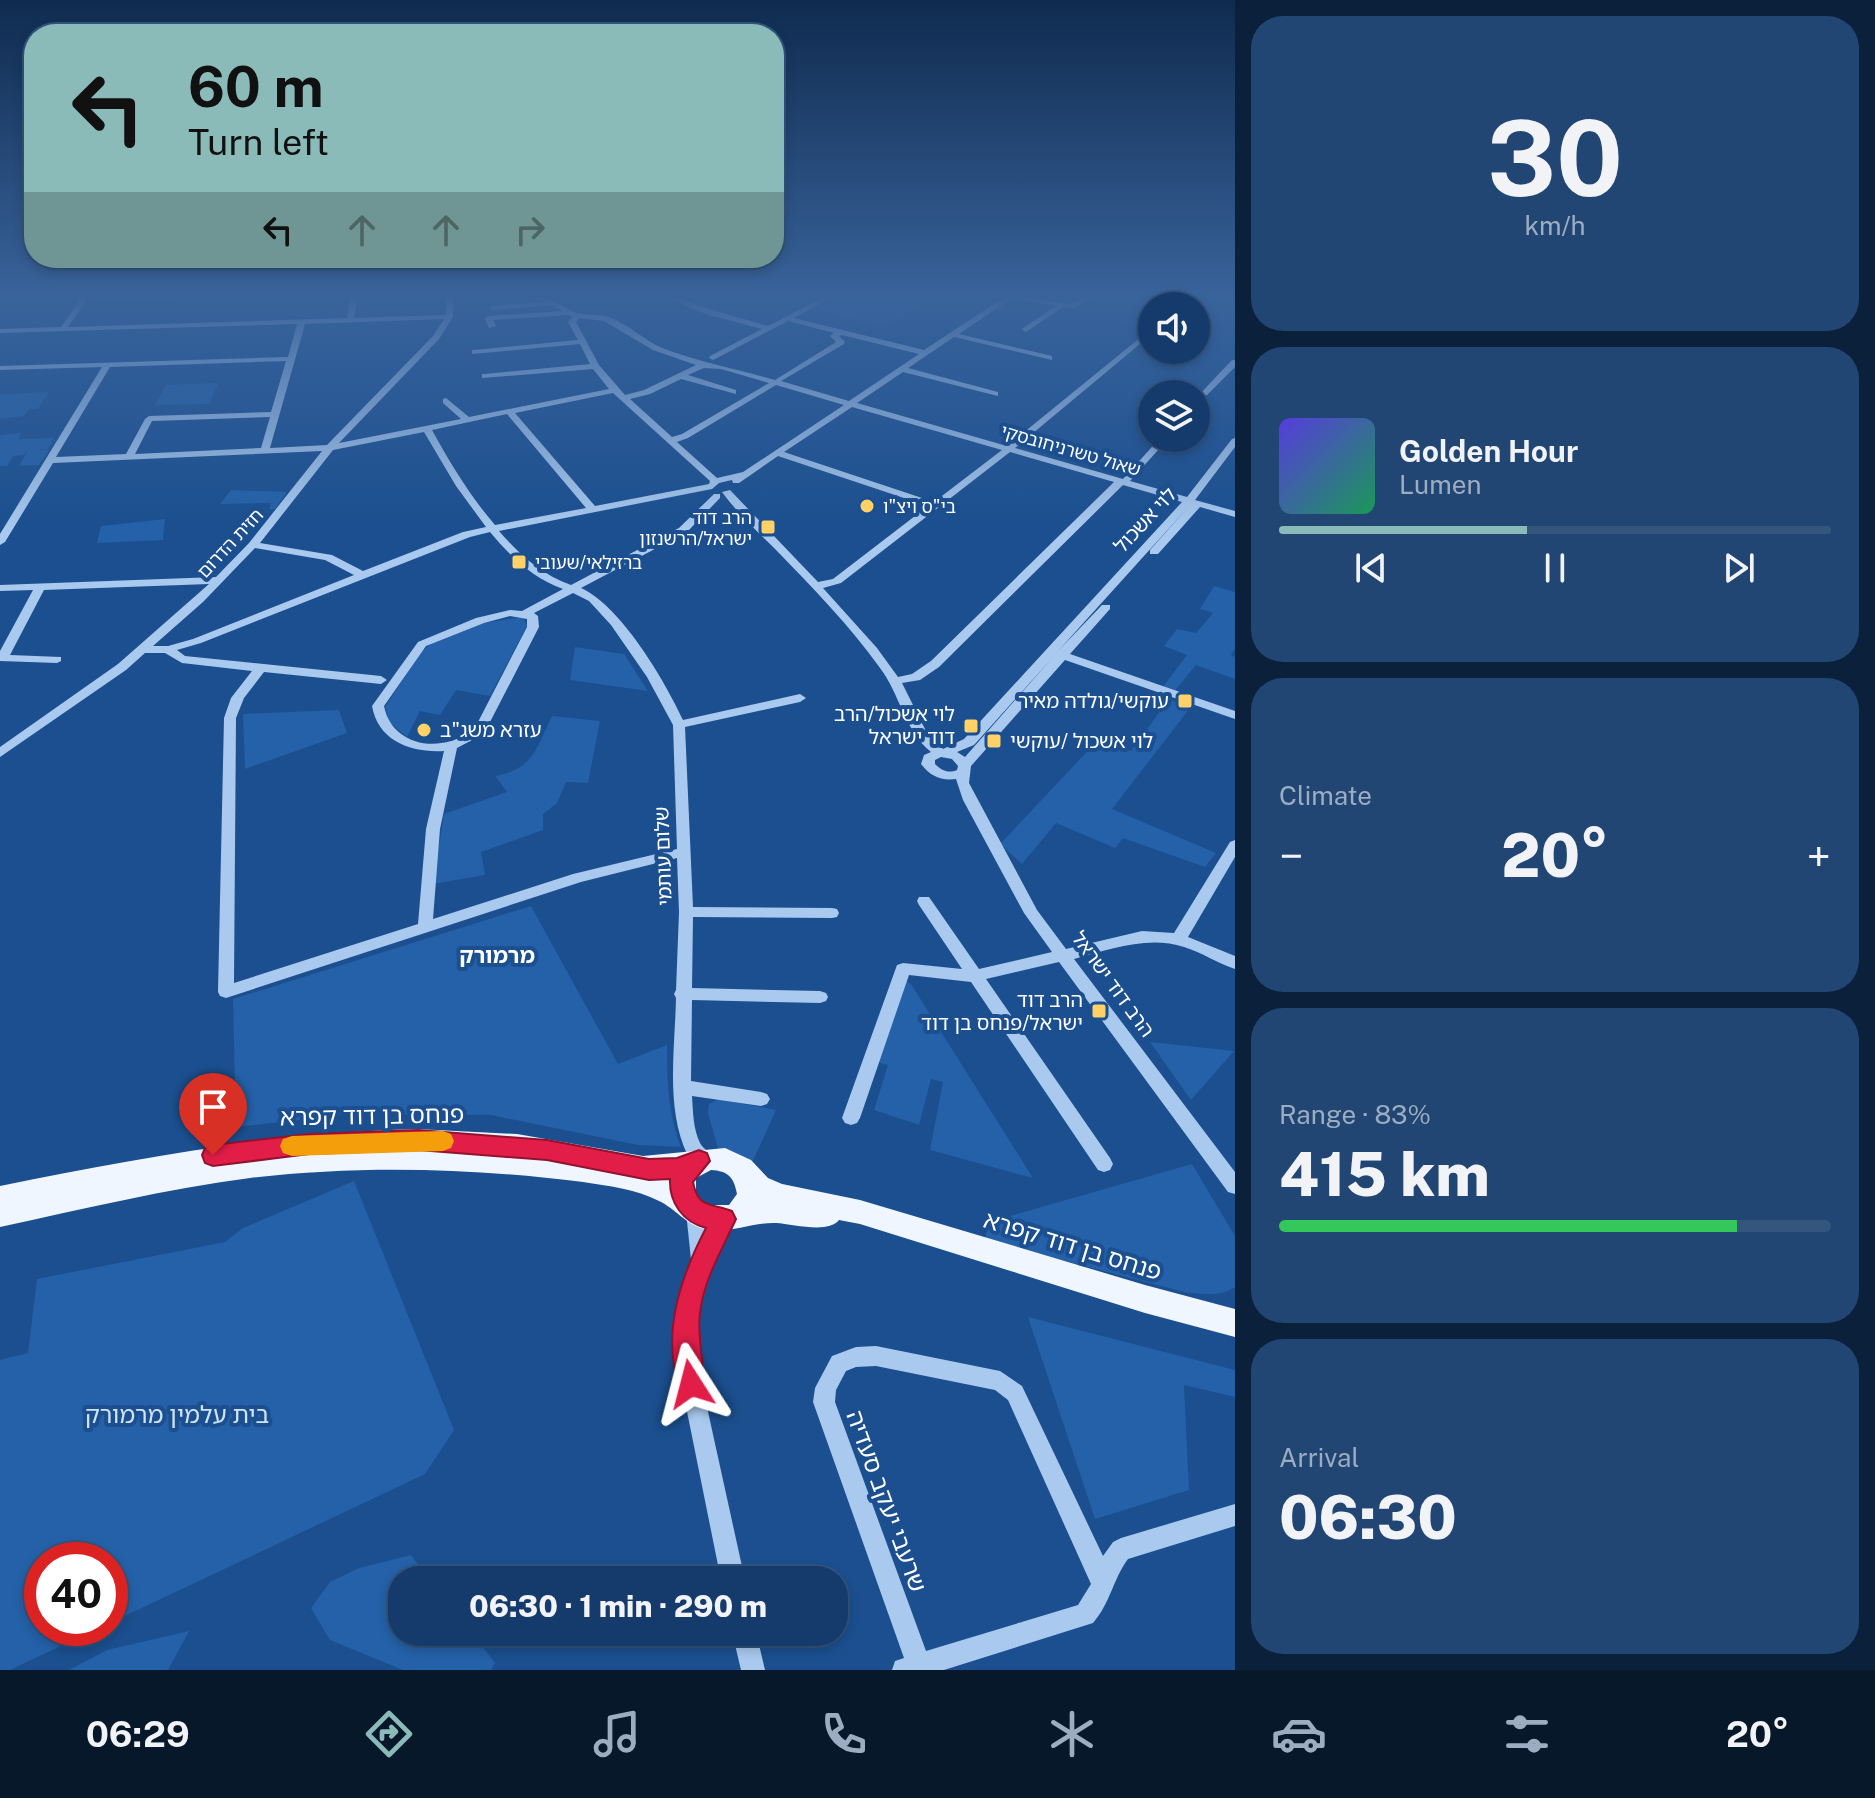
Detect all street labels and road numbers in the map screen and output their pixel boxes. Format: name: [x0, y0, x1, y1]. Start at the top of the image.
street label: שאול טשרניחובסקי: [999, 420, 1143, 480]
street label: לוי אשכול: [1109, 482, 1181, 558]
street label: חזית הדרום: [193, 504, 267, 582]
street label: שלום עותמי: [649, 806, 677, 906]
street label: הרב דוד ישראל: [1067, 926, 1159, 1042]
street label: פנחס בן דוד קפרא: [280, 1099, 464, 1131]
street label: פנחס בן דוד קפרא: [981, 1205, 1165, 1285]
street label: שרעבי יעקב סעדיה: [841, 1406, 933, 1596]

